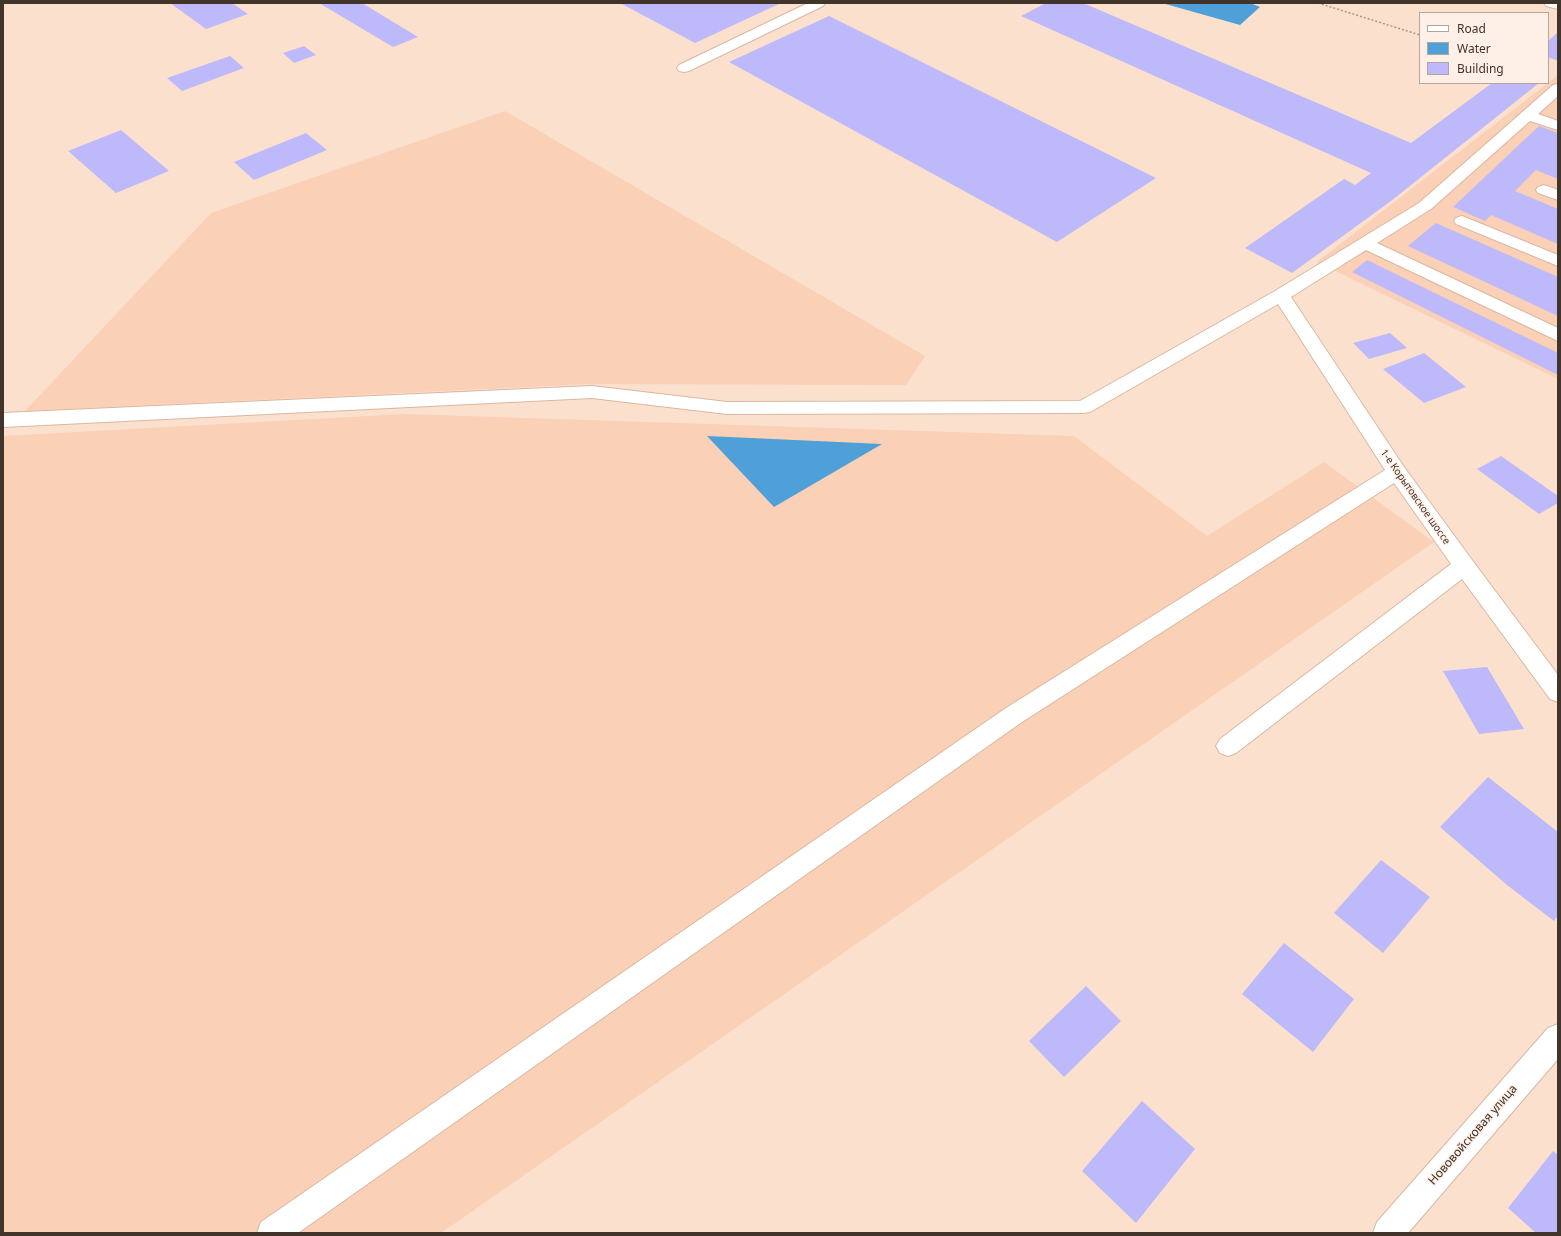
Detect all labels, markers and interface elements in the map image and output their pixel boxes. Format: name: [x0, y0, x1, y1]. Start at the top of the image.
legend: [1419, 12, 1549, 84]
text: Road: [1457, 20, 1486, 37]
text: Water: [1457, 40, 1491, 57]
text: Building: [1457, 60, 1504, 77]
street label: 1-е Корытовское шоссе: [1378, 447, 1452, 547]
street label: Нововойсковая улица: [1426, 1082, 1520, 1188]

